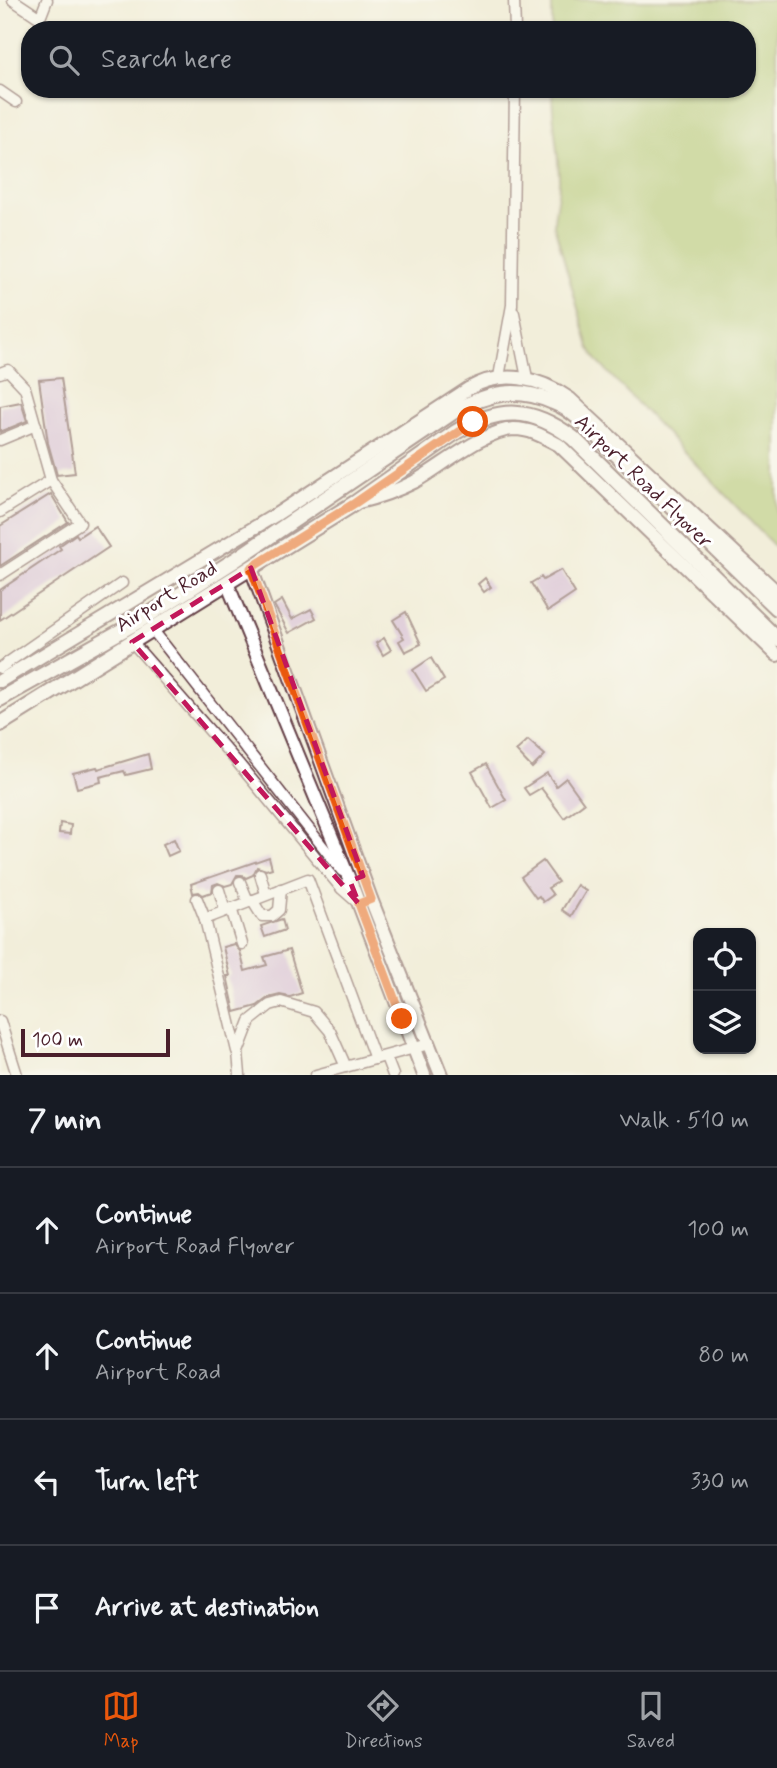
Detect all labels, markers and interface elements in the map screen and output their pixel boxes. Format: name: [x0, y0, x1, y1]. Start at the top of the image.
search box: [21, 21, 756, 98]
icon: search: [45, 41, 83, 79]
text: Search here: [101, 43, 232, 77]
route start: [457, 406, 488, 437]
street label: Airport Road Flyover: [568, 408, 719, 555]
street label: Airport Road: [110, 554, 223, 639]
map controls: [693, 928, 756, 1054]
button: locate: [693, 928, 756, 991]
button: layers: [693, 991, 756, 1054]
route end: [386, 1003, 417, 1034]
scale bar: [21, 1026, 170, 1058]
text: 100 m: [32, 1028, 83, 1053]
text: 7 min: [28, 1101, 102, 1140]
text: Walk · 510 m: [620, 1106, 749, 1136]
text: Continue: [95, 1198, 192, 1232]
icon: ahead: [28, 1211, 66, 1249]
text: 100 m: [687, 1215, 749, 1245]
text: Airport Road Flyover: [95, 1232, 295, 1262]
text: Continue: [95, 1324, 192, 1358]
icon: ahead: [28, 1337, 66, 1375]
text: 80 m: [698, 1341, 749, 1371]
text: Airport Road: [95, 1358, 221, 1388]
icon: left: [28, 1463, 66, 1501]
text: Turn left: [95, 1465, 199, 1499]
text: 330 m: [691, 1467, 749, 1497]
icon: arrive: [28, 1589, 66, 1627]
text: Arrive at destination: [95, 1591, 319, 1625]
tab: Map: [102, 1687, 140, 1754]
tab: Directions: [344, 1687, 423, 1754]
tab: Saved: [627, 1687, 675, 1754]

